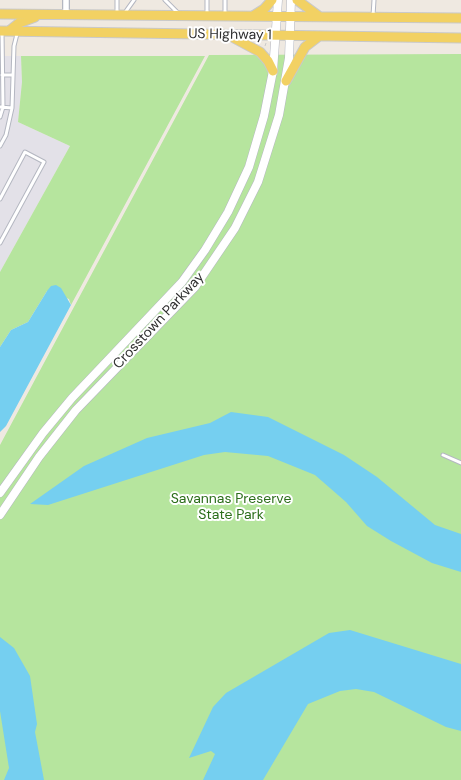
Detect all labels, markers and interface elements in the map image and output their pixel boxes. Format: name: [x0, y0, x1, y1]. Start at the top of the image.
street label: US Highway 1: [188, 26, 272, 44]
street label: Crosstown Parkway: [110, 269, 208, 373]
park label: Savannas Preserve State Park: [171, 491, 291, 524]

